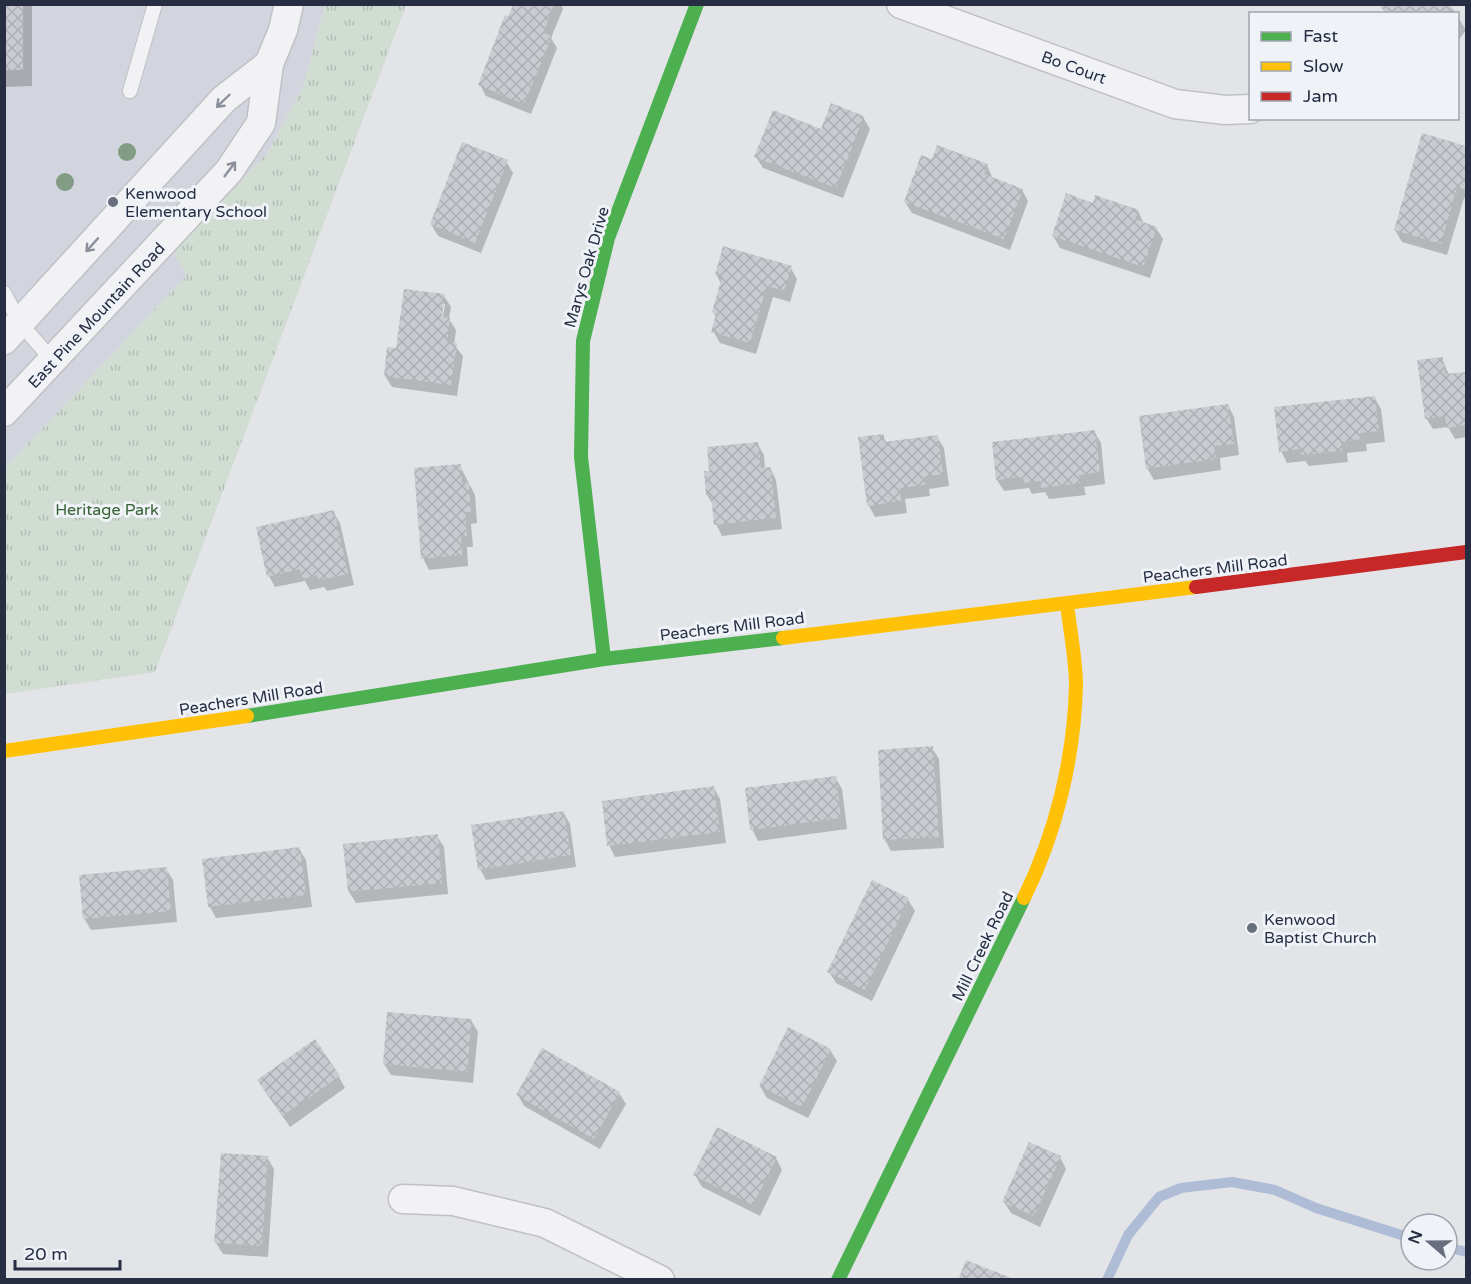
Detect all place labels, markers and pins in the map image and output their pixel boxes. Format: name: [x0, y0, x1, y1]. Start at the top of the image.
place label: Kenwood Elementary School: [125, 184, 267, 222]
marker: Kenwood Elementary School: [106, 195, 120, 209]
place label: Kenwood Baptist Church: [1264, 910, 1377, 948]
marker: Kenwood Baptist Church: [1245, 921, 1259, 935]

